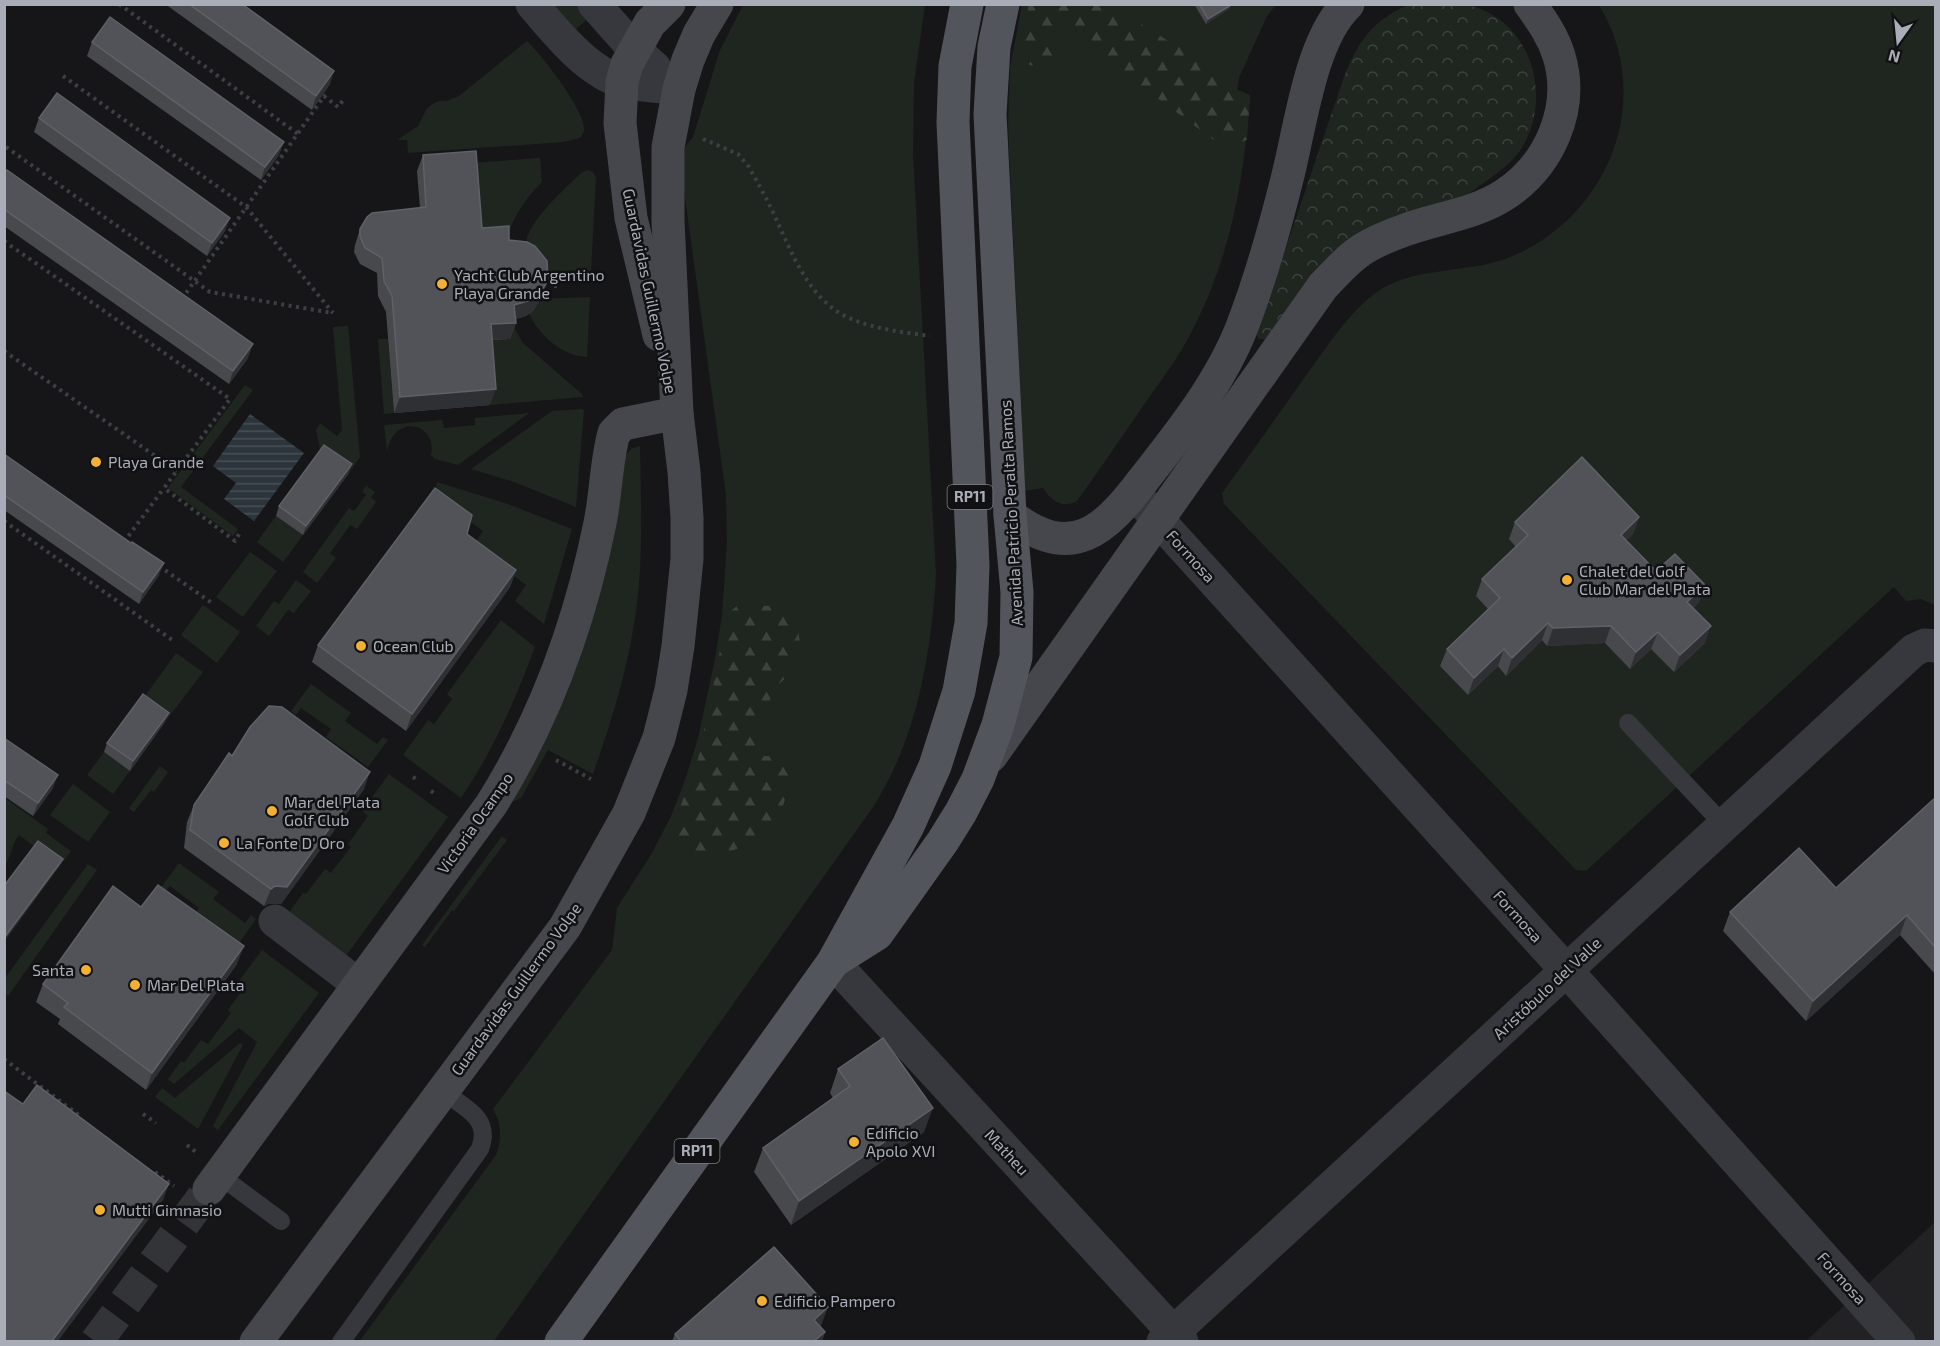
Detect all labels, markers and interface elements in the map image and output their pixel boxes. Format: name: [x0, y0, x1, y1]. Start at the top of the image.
north arrow: [1868, 12, 1928, 72]
text: N: [1886, 46, 1902, 68]
street label: Guardavidas Guillermo Volpe: [619, 187, 682, 395]
place label: Yacht Club Argentino Playa Grande: [454, 265, 605, 302]
marker: Yacht Club Argentino Playa Grande: [435, 277, 449, 291]
street label: Avenida Patricio Peralta Ramos: [995, 399, 1026, 627]
place label: Playa Grande: [108, 452, 204, 471]
marker: Playa Grande: [89, 455, 103, 469]
road number: RP11: [948, 485, 992, 509]
street label: Formosa: [1163, 526, 1220, 586]
place label: Chalet del Golf Club Mar del Plata: [1579, 561, 1711, 598]
marker: Chalet del Golf Club Mar del Plata: [1560, 573, 1574, 587]
place label: Ocean Club: [373, 636, 454, 655]
marker: Ocean Club: [354, 639, 368, 653]
street label: Victoria Ocampo: [433, 768, 517, 877]
place label: Mar del Plata Golf Club: [284, 792, 380, 829]
marker: Mar del Plata Golf Club: [265, 804, 279, 818]
place label: La Fonte D' Oro: [236, 833, 345, 852]
marker: La Fonte D' Oro: [217, 836, 231, 850]
street label: Formosa: [1490, 886, 1547, 946]
street label: Guardavidas Guillermo Volpe: [446, 899, 585, 1079]
street label: Aristóbulo del Valle: [1489, 933, 1605, 1043]
place label: Santa: [32, 960, 74, 979]
marker: Santa: [79, 963, 93, 977]
place label: Mar Del Plata: [147, 975, 244, 994]
marker: Mar Del Plata: [128, 978, 142, 992]
place label: Edificio Apolo XVI: [866, 1123, 935, 1160]
street label: Matheu: [981, 1125, 1033, 1179]
marker: Edificio Apolo XVI: [847, 1135, 861, 1149]
road number: RP11: [674, 1139, 720, 1163]
place label: Mutti Gimnasio: [112, 1200, 222, 1219]
marker: Mutti Gimnasio: [93, 1203, 107, 1217]
street label: Formosa: [1814, 1248, 1871, 1308]
place label: Edificio Pampero: [774, 1291, 896, 1310]
marker: Edificio Pampero: [755, 1294, 769, 1308]

